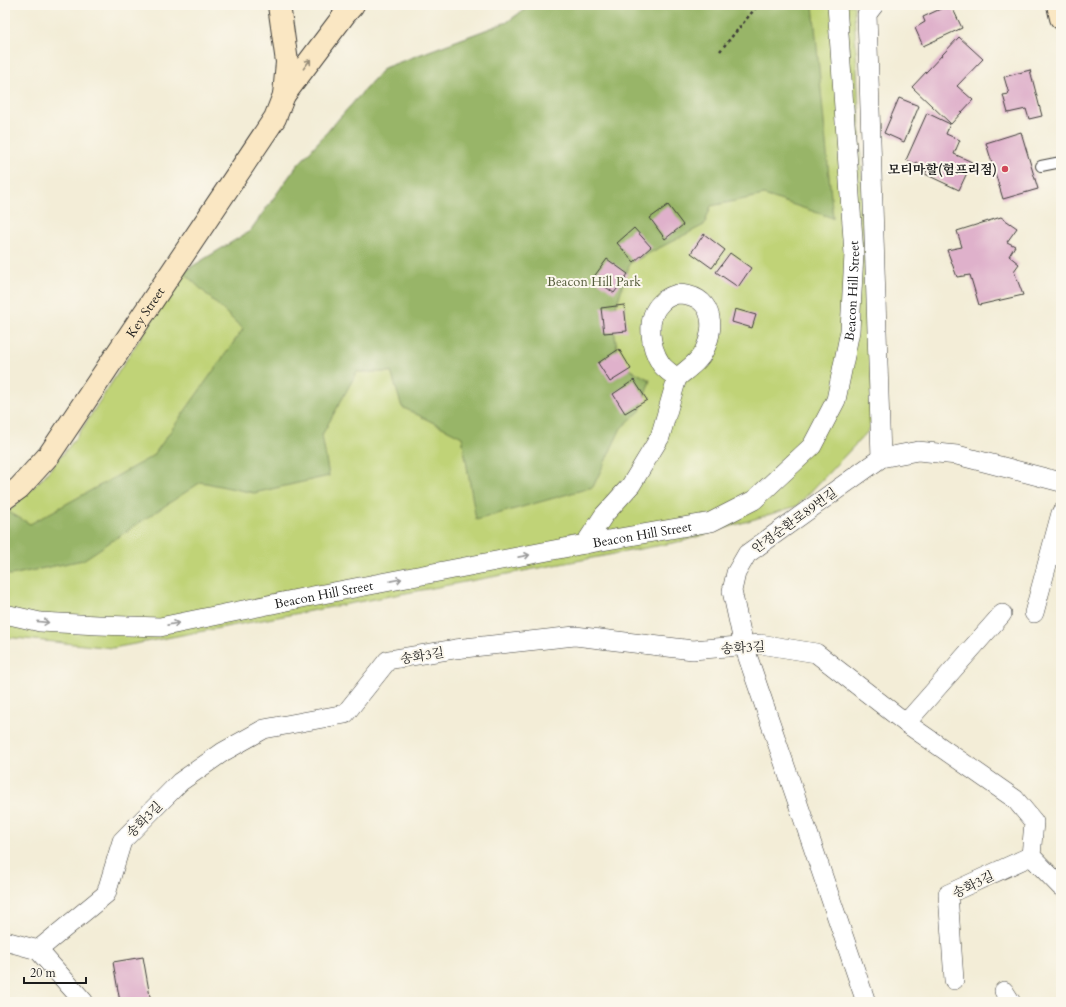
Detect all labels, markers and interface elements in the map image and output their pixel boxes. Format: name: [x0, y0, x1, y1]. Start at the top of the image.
one-way arrow: [303, 59, 311, 70]
place label: 모티마할(험프리점): [888, 161, 997, 179]
marker: 모티마할(험프리점): [1000, 164, 1010, 174]
street label: Beacon Hill Street: [840, 240, 864, 343]
park label: Beacon Hill Park: [547, 273, 641, 291]
street label: Key Street: [122, 284, 169, 341]
street label: 안정순환로89번길: [748, 484, 841, 558]
street label: Beacon Hill Street: [591, 518, 693, 552]
one-way arrow: [517, 551, 530, 559]
one-way arrow: [389, 576, 402, 584]
street label: Beacon Hill Street: [273, 577, 375, 613]
one-way arrow: [36, 618, 49, 626]
one-way arrow: [166, 620, 179, 628]
street label: 송화3길: [720, 638, 766, 658]
street label: 송화3길: [399, 644, 445, 668]
street label: 송화3길: [123, 798, 167, 842]
street label: 송화3길: [950, 867, 997, 903]
scale bar: [24, 959, 86, 985]
text: 20 m: [30, 965, 57, 981]

